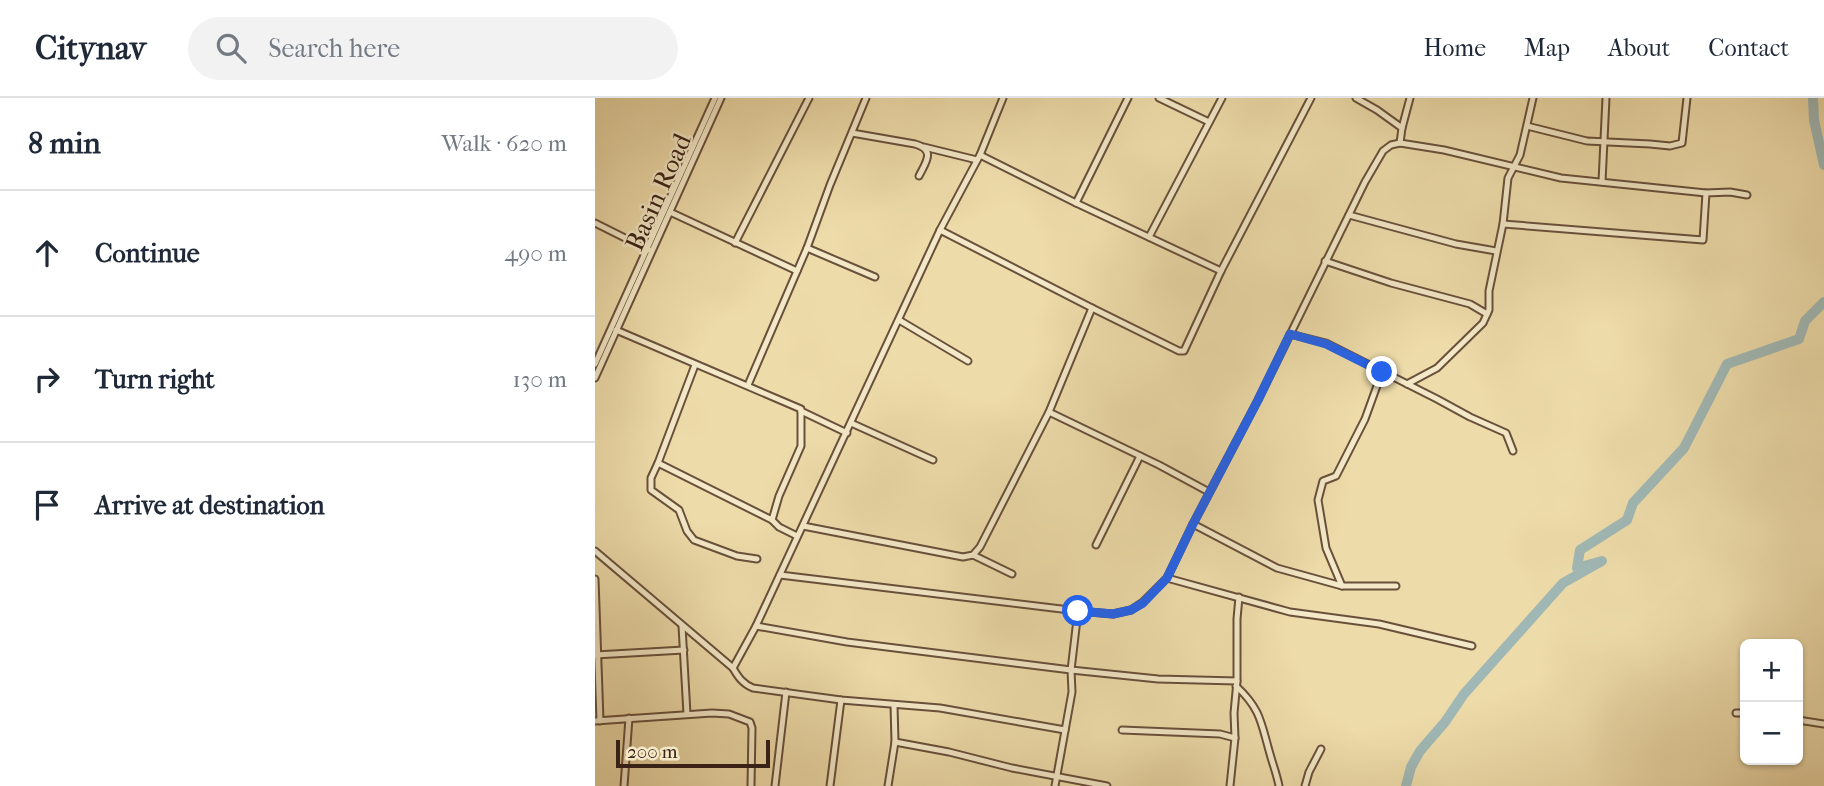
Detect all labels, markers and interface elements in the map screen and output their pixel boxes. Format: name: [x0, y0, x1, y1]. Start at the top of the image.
search box: [188, 17, 678, 80]
text: Citynav: [35, 29, 146, 68]
icon: search: [212, 29, 250, 67]
text: Search here: [268, 33, 400, 64]
text: Home: [1424, 34, 1486, 62]
text: Map: [1524, 34, 1570, 62]
text: About: [1608, 34, 1670, 62]
text: Contact: [1708, 34, 1789, 62]
text: 8 min: [28, 126, 101, 161]
street label: Basin Road: [619, 128, 698, 255]
text: Walk · 620 m: [442, 130, 567, 157]
icon: ahead: [28, 234, 66, 272]
text: Continue: [95, 238, 200, 269]
text: 490 m: [505, 240, 567, 267]
route end: [1366, 356, 1397, 387]
icon: right: [28, 360, 66, 398]
text: Turn right: [95, 364, 215, 395]
text: 130 m: [513, 366, 567, 393]
icon: arrive: [28, 486, 66, 524]
text: Arrive at destination: [95, 490, 325, 521]
route start: [1062, 595, 1093, 626]
map controls: [1740, 639, 1803, 765]
button: +: [1740, 639, 1803, 702]
button: −: [1740, 702, 1803, 765]
scale bar: [616, 737, 770, 769]
text: 200 m: [627, 741, 678, 763]

